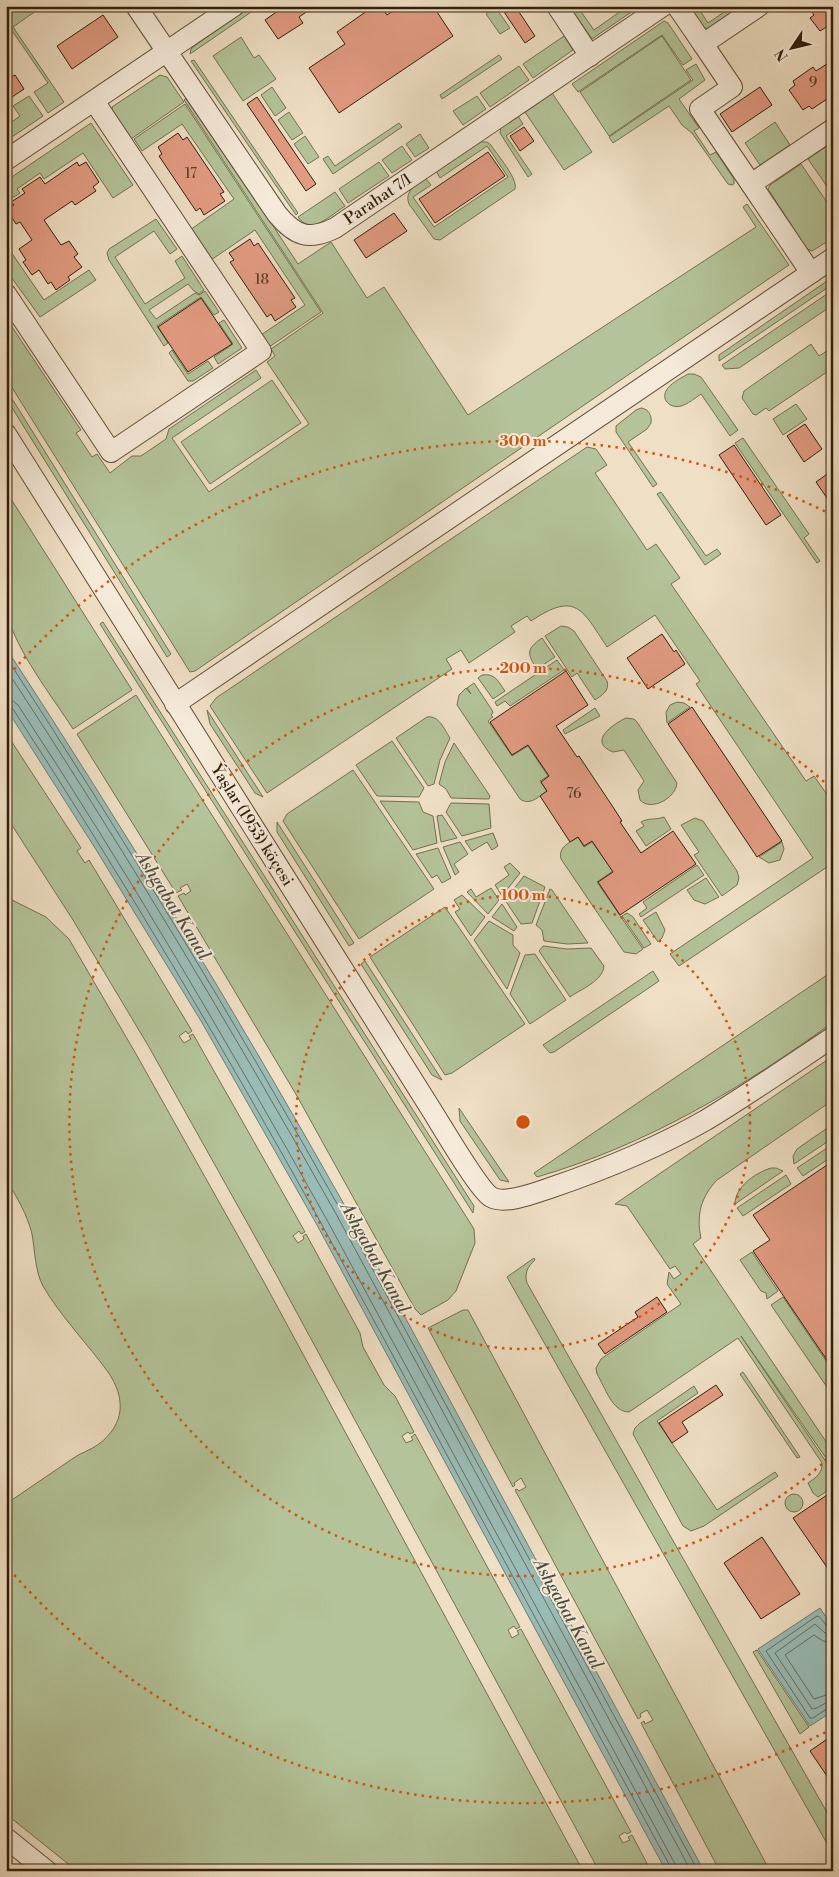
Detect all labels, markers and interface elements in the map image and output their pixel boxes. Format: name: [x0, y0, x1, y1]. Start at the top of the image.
north arrow: [766, 22, 816, 72]
text: N: [772, 45, 793, 65]
house number: 9: [809, 74, 817, 92]
house number: 17: [185, 165, 197, 183]
street label: Parahat 7/1: [340, 169, 416, 229]
house number: 18: [255, 271, 269, 289]
text: 300 m: [500, 432, 547, 451]
text: 200 m: [499, 659, 547, 678]
street label: Ýaşlar (1953) köçesi: [206, 758, 299, 890]
house number: 76: [566, 785, 582, 803]
water label: Ashgabat Kanal: [129, 846, 216, 965]
text: 100 m: [501, 886, 546, 905]
centre of rings: [514, 1113, 532, 1131]
water label: Ashgabat Kanal: [334, 1197, 415, 1318]
water label: Ashgabat Kanal: [527, 1553, 608, 1674]

